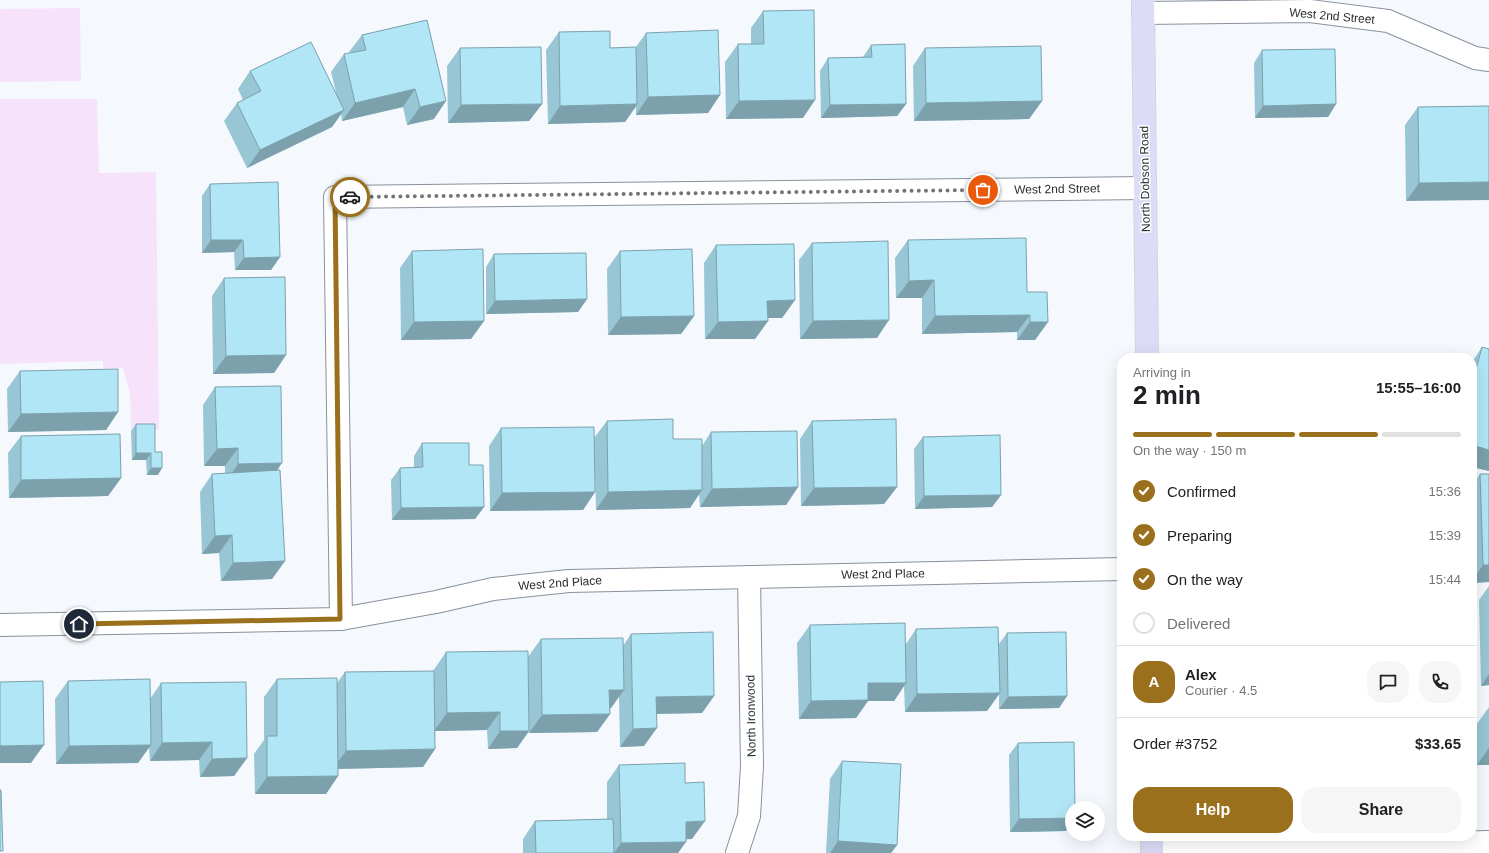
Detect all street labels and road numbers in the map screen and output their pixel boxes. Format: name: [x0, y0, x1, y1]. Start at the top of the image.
street label: West 2nd Street: [1289, 5, 1376, 27]
street label: North Dobson Road: [1137, 126, 1153, 232]
street label: West 2nd Street: [1014, 181, 1101, 197]
street label: West 2nd Place: [841, 566, 925, 582]
street label: West 2nd Place: [518, 573, 603, 593]
street label: North Ironwood: [743, 675, 759, 757]

